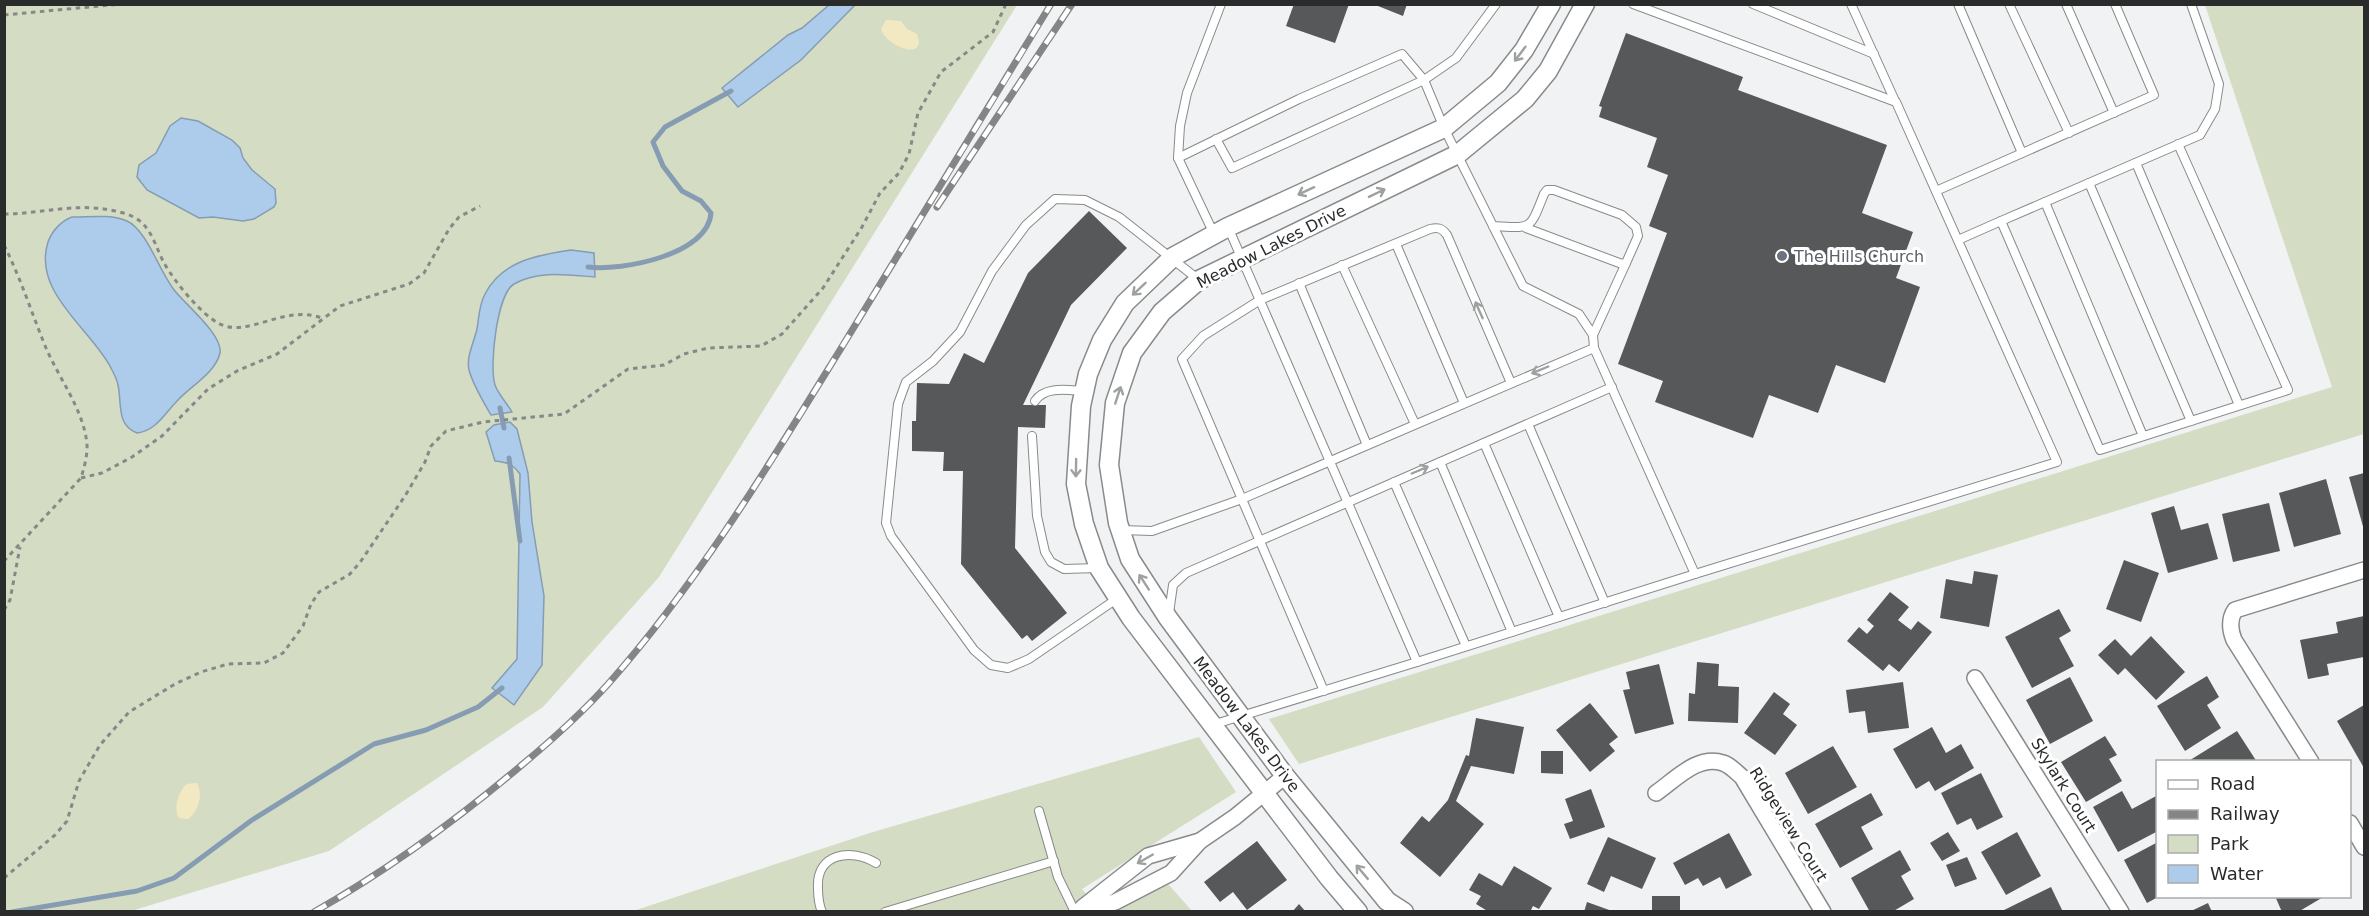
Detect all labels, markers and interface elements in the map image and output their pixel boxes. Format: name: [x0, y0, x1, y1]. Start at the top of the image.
one-way arrow: [1514, 46, 1526, 62]
one-way arrow: [1297, 186, 1316, 197]
one-way arrow: [1368, 186, 1386, 198]
street label: Meadow Lakes Drive: [1193, 201, 1349, 292]
place label: The Hills Church: [1793, 247, 1924, 266]
marker: The Hills Church: [1775, 249, 1789, 263]
one-way arrow: [1132, 282, 1147, 296]
one-way arrow: [1473, 301, 1484, 320]
one-way arrow: [1532, 365, 1550, 377]
one-way arrow: [1113, 386, 1124, 405]
one-way arrow: [1070, 457, 1082, 477]
one-way arrow: [1411, 464, 1429, 476]
one-way arrow: [1138, 573, 1151, 590]
street label: Meadow Lakes Drive: [1189, 653, 1304, 796]
street label: Skylark Court: [2027, 735, 2100, 836]
legend: [2156, 760, 2351, 898]
street label: Ridgeview Court: [1746, 763, 1832, 885]
text: Road: [2210, 773, 2255, 794]
text: Railway: [2210, 803, 2280, 824]
text: Park: [2210, 833, 2249, 854]
one-way arrow: [1137, 854, 1154, 866]
text: Water: [2210, 863, 2264, 884]
one-way arrow: [1355, 865, 1369, 880]

